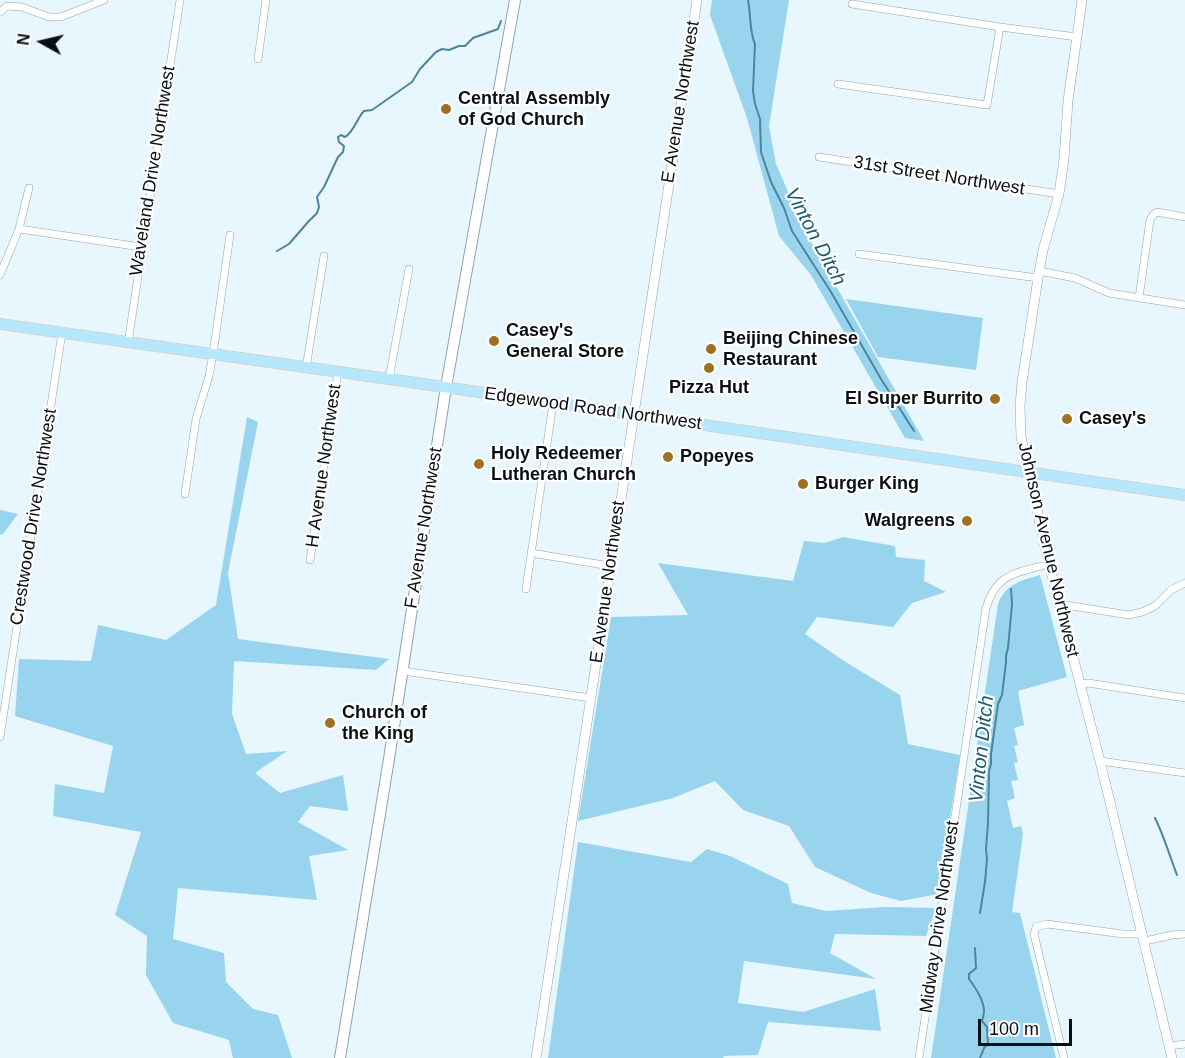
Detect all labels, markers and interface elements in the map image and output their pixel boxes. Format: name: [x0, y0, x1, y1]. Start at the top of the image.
north arrow: [12, 12, 72, 72]
street label: E Avenue Northwest: [658, 19, 704, 185]
text: N: [14, 33, 33, 46]
street label: Waveland Drive Northwest: [126, 64, 180, 278]
place label: Central Assembly of God Church: [458, 88, 610, 130]
marker: Central Assembly of God Church: [439, 102, 453, 116]
street label: 31st Street Northwest: [852, 152, 1026, 200]
water label: Vinton Ditch: [779, 184, 851, 290]
place label: Casey's General Store: [506, 320, 624, 362]
place label: Beijing Chinese Restaurant: [723, 328, 858, 370]
marker: Casey's General Store: [487, 334, 501, 348]
marker: Beijing Chinese Restaurant: [704, 342, 718, 356]
marker: Pizza Hut: [702, 361, 716, 375]
place label: Pizza Hut: [669, 377, 749, 399]
street label: H Avenue Northwest: [302, 383, 346, 549]
street label: Edgewood Road Northwest: [483, 383, 703, 435]
place label: El Super Burrito: [845, 388, 983, 410]
marker: El Super Burrito: [988, 392, 1002, 406]
street label: Crestwood Drive Northwest: [6, 407, 62, 627]
place label: Casey's: [1079, 408, 1146, 430]
marker: Casey's: [1060, 412, 1074, 426]
street label: Johnson Avenue Northwest: [1013, 440, 1083, 660]
place label: Holy Redeemer Lutheran Church: [491, 443, 636, 486]
street label: F Avenue Northwest: [401, 446, 447, 610]
place label: Popeyes: [680, 446, 754, 468]
marker: Popeyes: [661, 450, 675, 464]
marker: Holy Redeemer Lutheran Church: [472, 457, 486, 471]
place label: Burger King: [815, 473, 919, 495]
marker: Burger King: [796, 477, 810, 491]
street label: E Avenue Northwest: [586, 499, 630, 665]
place label: Walgreens: [865, 510, 955, 532]
marker: Walgreens: [960, 514, 974, 528]
water label: Vinton Ditch: [964, 694, 1000, 804]
place label: Church of the King: [342, 702, 427, 744]
marker: Church of the King: [323, 716, 337, 730]
street label: Midway Drive Northwest: [916, 819, 964, 1015]
scale bar: [981, 1007, 1076, 1045]
text: 100 m: [989, 1019, 1039, 1039]

